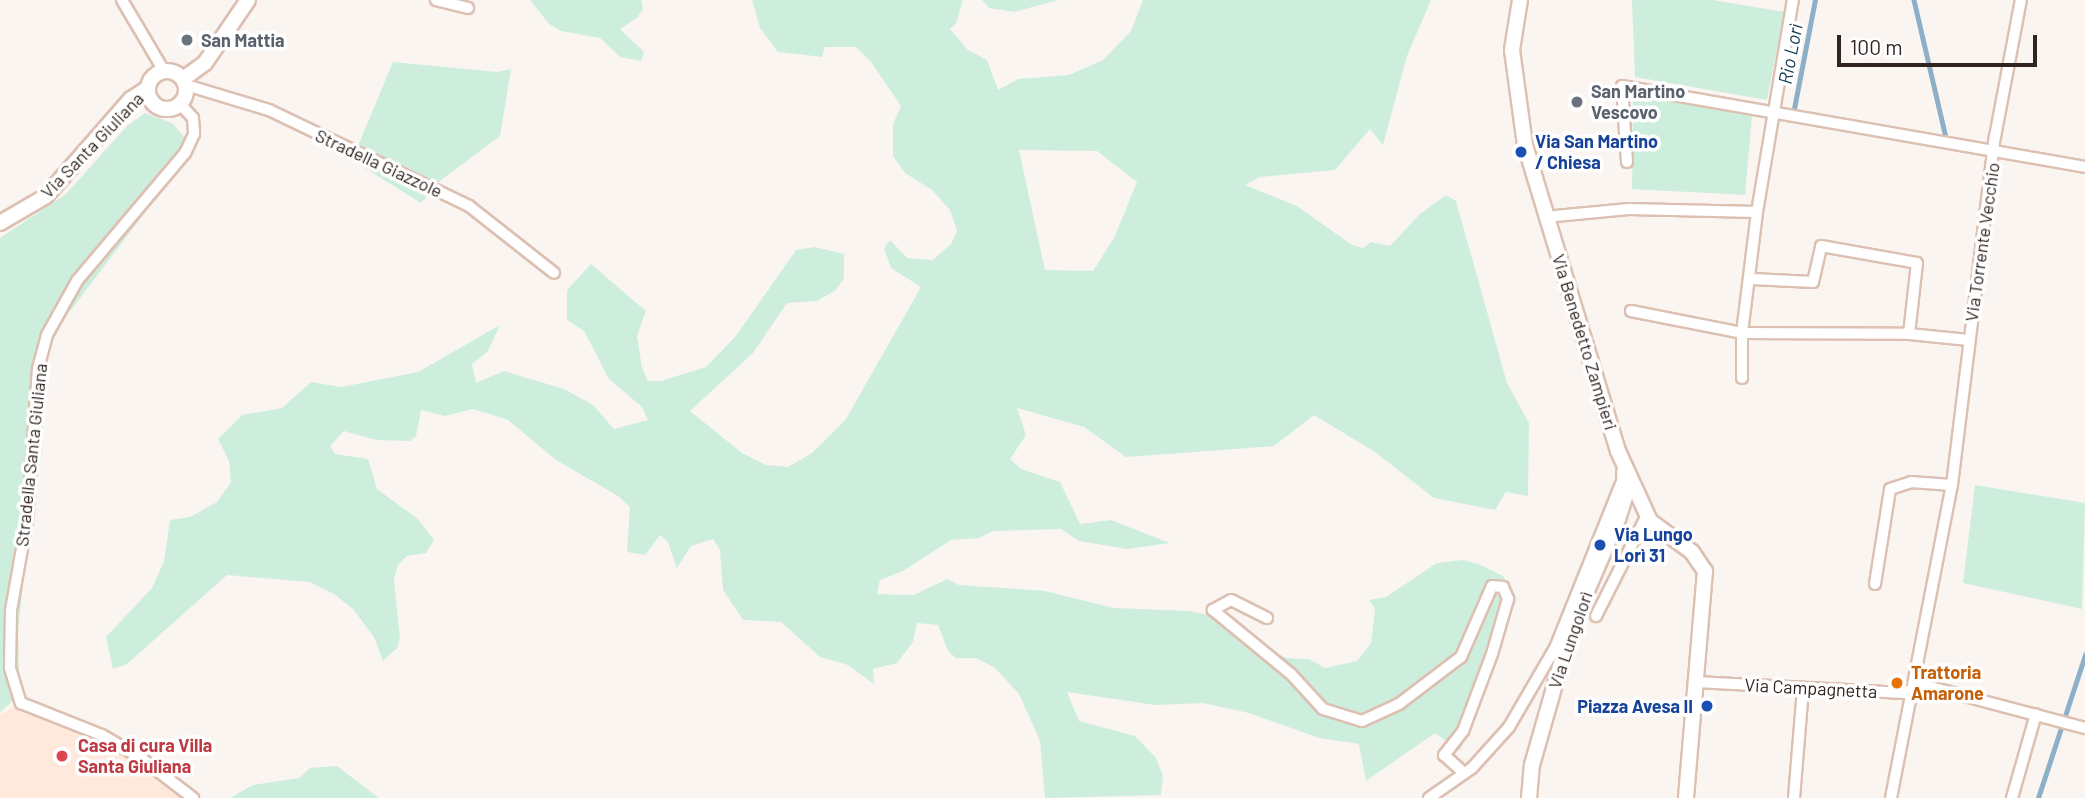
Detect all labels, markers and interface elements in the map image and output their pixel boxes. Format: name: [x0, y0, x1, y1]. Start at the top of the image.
scale bar: [1840, 21, 2039, 65]
water label: Rio Lorì: [1773, 22, 1807, 86]
place label: San Mattia: [201, 29, 285, 51]
marker: San Mattia: [179, 32, 195, 48]
text: 100 m: [1850, 34, 1903, 59]
place label: San Martino Vescovo: [1591, 81, 1685, 124]
street label: Via Santa Giuliana: [36, 88, 148, 202]
marker: San Martino Vescovo: [1569, 94, 1585, 110]
street label: Stradella Giazzole: [312, 124, 446, 202]
place label: Via San Martino / Chiesa: [1535, 131, 1658, 174]
marker: Via San Martino / Chiesa: [1513, 144, 1529, 160]
street label: Via Torrente Vecchio: [1960, 161, 2004, 323]
street label: Via Benedetto Zampieri: [1548, 251, 1622, 433]
street label: Stradella Santa Giuliana: [11, 362, 51, 548]
place label: Via Lungo Lorì 31: [1614, 524, 1693, 566]
marker: Via Lungo Lorì 31: [1592, 537, 1608, 553]
street label: Via Lungolorì: [1543, 589, 1597, 691]
place label: Trattoria Amarone: [1911, 662, 1984, 704]
street label: Via Campagnetta: [1744, 674, 1878, 702]
marker: Trattoria Amarone: [1889, 675, 1905, 691]
place label: Piazza Avesa II: [1577, 695, 1693, 717]
marker: Piazza Avesa II: [1699, 698, 1715, 714]
place label: Casa di cura Villa Santa Giuliana: [78, 735, 212, 778]
marker: Casa di cura Villa Santa Giuliana: [52, 746, 72, 766]

